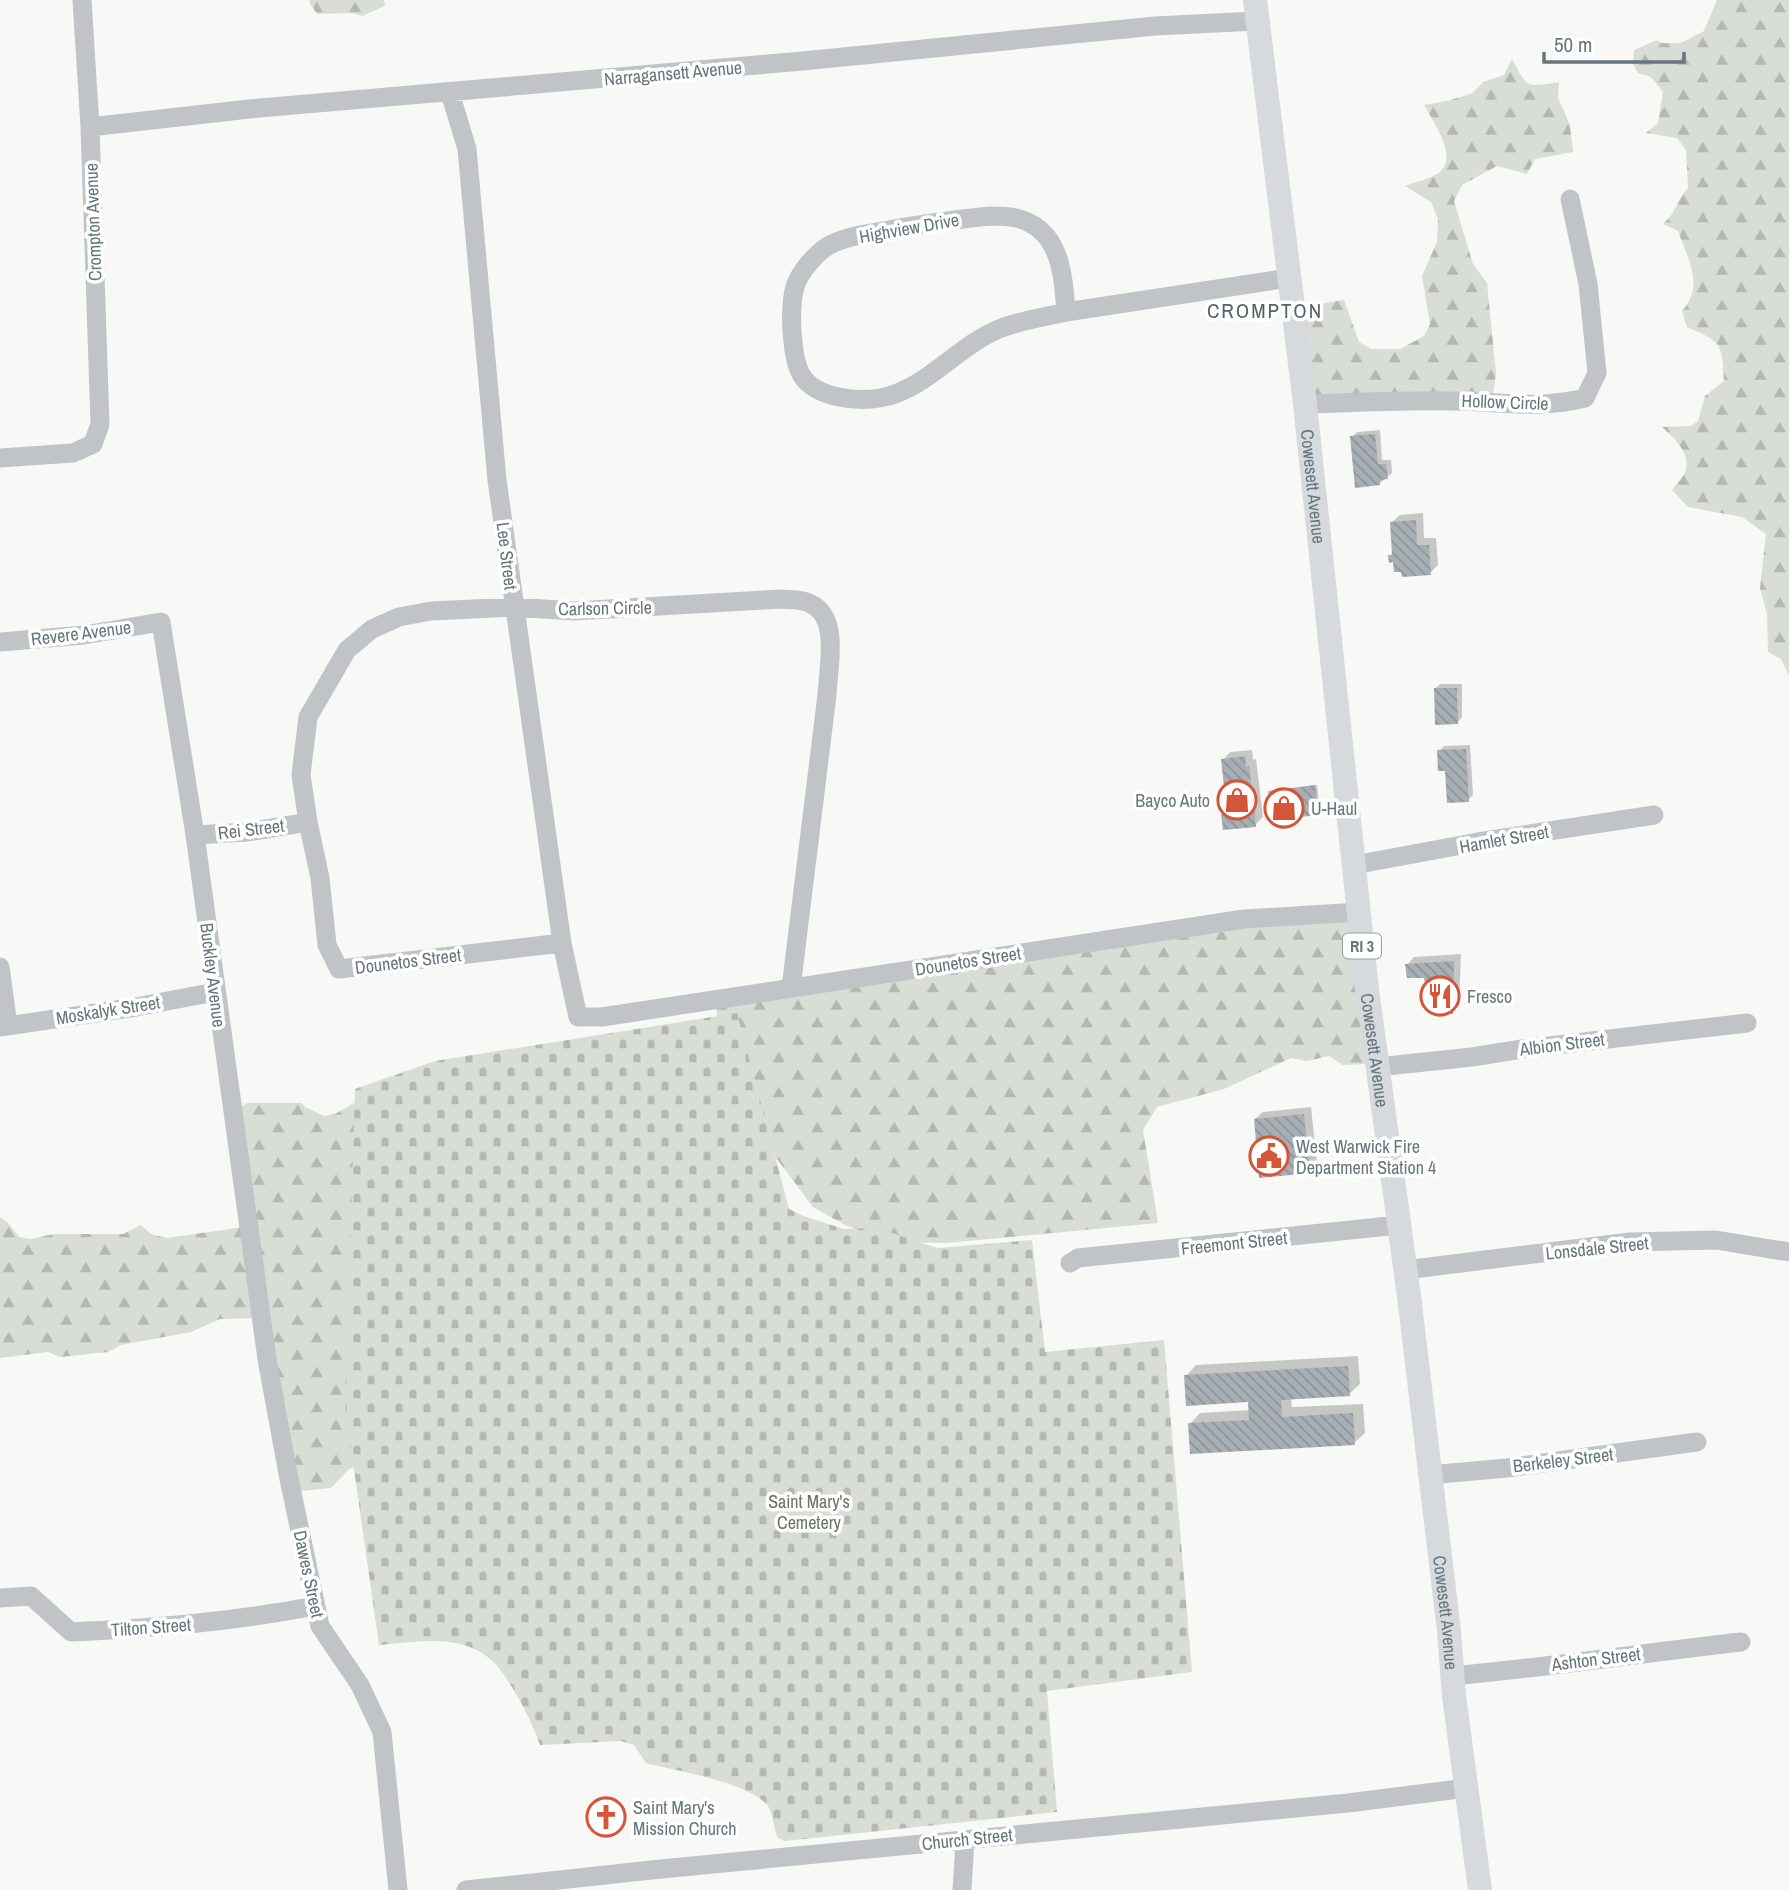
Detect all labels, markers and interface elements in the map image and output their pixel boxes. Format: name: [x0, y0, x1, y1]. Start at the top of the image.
scale bar: [1544, 21, 1684, 65]
text: 50 m: [1554, 30, 1592, 59]
street label: Narragansett Avenue: [603, 55, 743, 91]
street label: Crompton Avenue: [78, 163, 108, 281]
street label: Highview Drive: [857, 207, 961, 249]
district label: CROMPTON: [1207, 296, 1323, 325]
street label: Hollow Circle: [1461, 388, 1549, 416]
street label: Cowesett Avenue: [1295, 428, 1332, 545]
street label: Lee Street: [490, 521, 524, 591]
street label: Carlson Circle: [558, 595, 652, 621]
street label: Revere Avenue: [30, 614, 132, 652]
shop icon: Bayco Auto: [1216, 779, 1258, 821]
shop icon: U-Haul: [1263, 787, 1305, 829]
place label: Bayco Auto: [1135, 788, 1210, 813]
place label: U-Haul: [1311, 796, 1357, 821]
street label: Rei Street: [216, 813, 286, 845]
street label: Hamlet Street: [1457, 819, 1551, 859]
street label: Buckley Avenue: [194, 921, 232, 1029]
road number: RI 3: [1343, 934, 1381, 958]
street label: Dounetos Street: [913, 940, 1023, 982]
street label: Dounetos Street: [354, 942, 462, 980]
restaurant icon: Fresco: [1419, 975, 1461, 1017]
place label: Fresco: [1467, 984, 1512, 1009]
street label: Moskalyk Street: [54, 989, 162, 1031]
street label: Cowesett Avenue: [1355, 992, 1395, 1109]
street label: Albion Street: [1517, 1026, 1606, 1062]
place label: West Warwick Fire Department Station 4: [1296, 1134, 1436, 1180]
public building icon: West Warwick Fire Department Station 4: [1248, 1135, 1290, 1177]
street label: Freemont Street: [1180, 1225, 1288, 1261]
street label: Lonsdale Street: [1544, 1230, 1650, 1266]
street label: Berkeley Street: [1511, 1441, 1615, 1479]
park label: Saint Mary's Cemetery: [768, 1489, 850, 1535]
street label: Dawes Street: [288, 1528, 330, 1620]
street label: Cowesett Avenue: [1428, 1554, 1464, 1671]
street label: Tilton Street: [110, 1612, 192, 1642]
street label: Ashton Street: [1549, 1641, 1642, 1677]
place label: Saint Mary's Mission Church: [633, 1795, 736, 1841]
church icon: Saint Mary's Mission Church: [585, 1796, 627, 1838]
street label: Church Street: [920, 1822, 1014, 1856]

